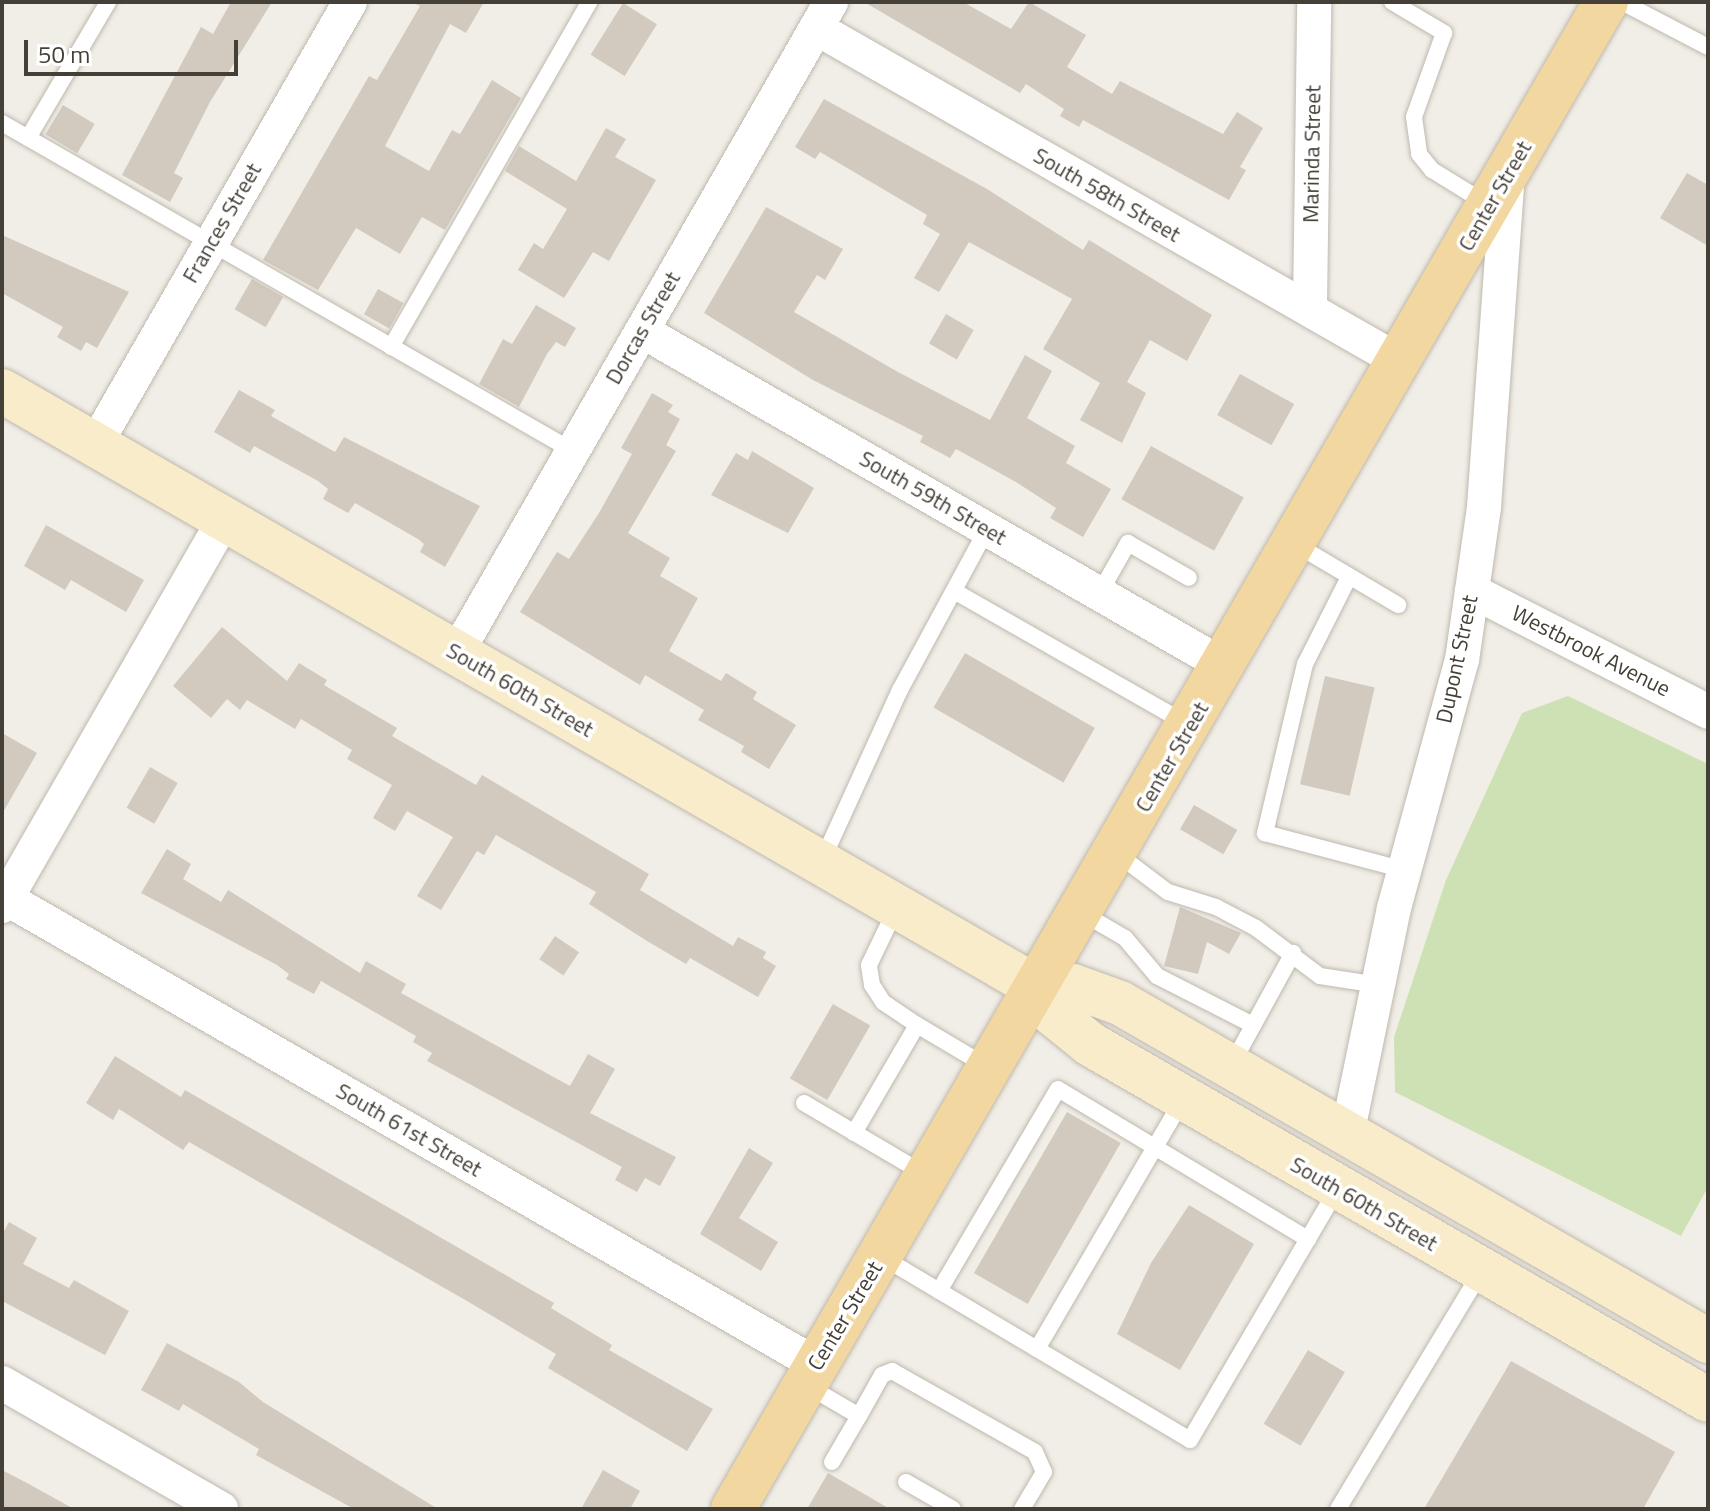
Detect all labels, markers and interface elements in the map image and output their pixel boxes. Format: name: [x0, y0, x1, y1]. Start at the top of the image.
scale bar: [28, 24, 242, 74]
text: 50 m: [38, 36, 90, 72]
street label: Marinda Street: [1298, 85, 1326, 223]
street label: Center Street: [1453, 136, 1537, 256]
street label: South 58th Street: [1029, 142, 1185, 248]
street label: Frances Street: [177, 158, 267, 288]
street label: Dorcas Street: [600, 267, 686, 389]
street label: South 59th Street: [855, 445, 1011, 551]
street label: Dupont Street: [1431, 593, 1483, 725]
street label: Westbrook Avenue: [1507, 600, 1675, 702]
street label: South 60th Street: [442, 637, 598, 743]
street label: Center Street: [1130, 697, 1214, 817]
street label: South 61st Street: [331, 1078, 487, 1182]
street label: South 60th Street: [1286, 1151, 1442, 1257]
street label: Center Street: [802, 1257, 888, 1375]

